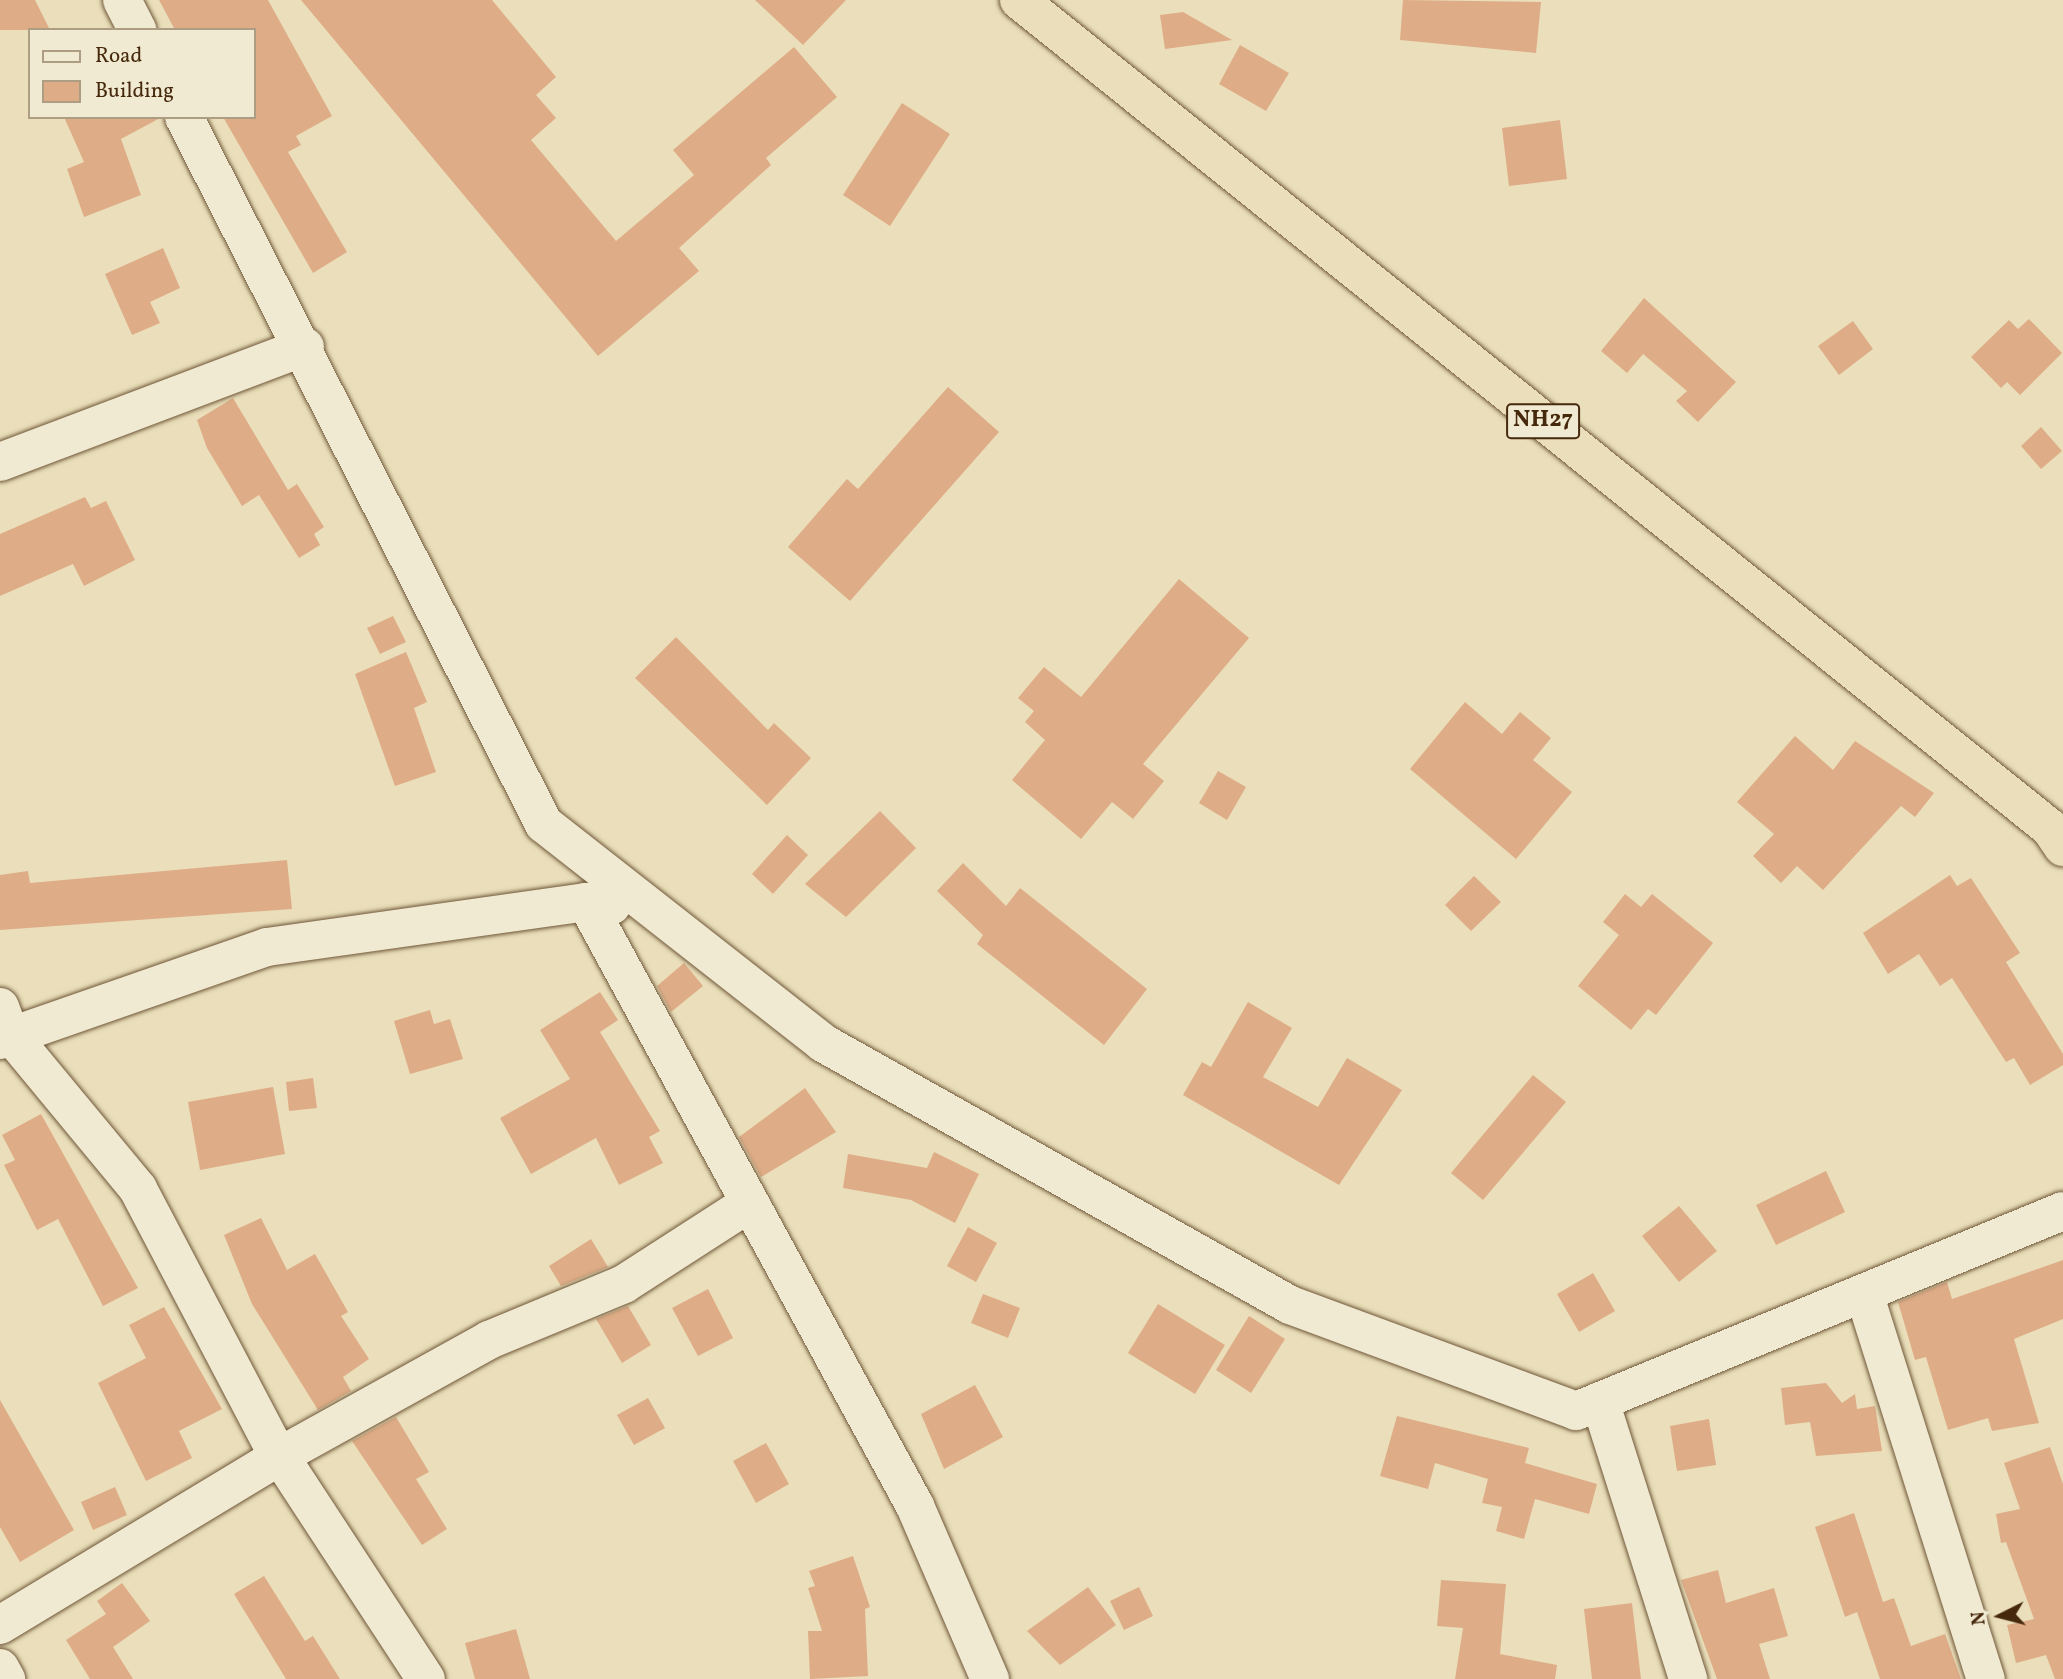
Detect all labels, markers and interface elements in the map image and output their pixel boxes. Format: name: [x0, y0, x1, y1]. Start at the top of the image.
legend: [28, 28, 256, 119]
text: Road: [95, 42, 142, 71]
text: Building: [95, 77, 174, 106]
road number: NH27: [1504, 400, 1582, 442]
north arrow: [1965, 1581, 2035, 1651]
text: N: [1965, 1610, 1993, 1626]

